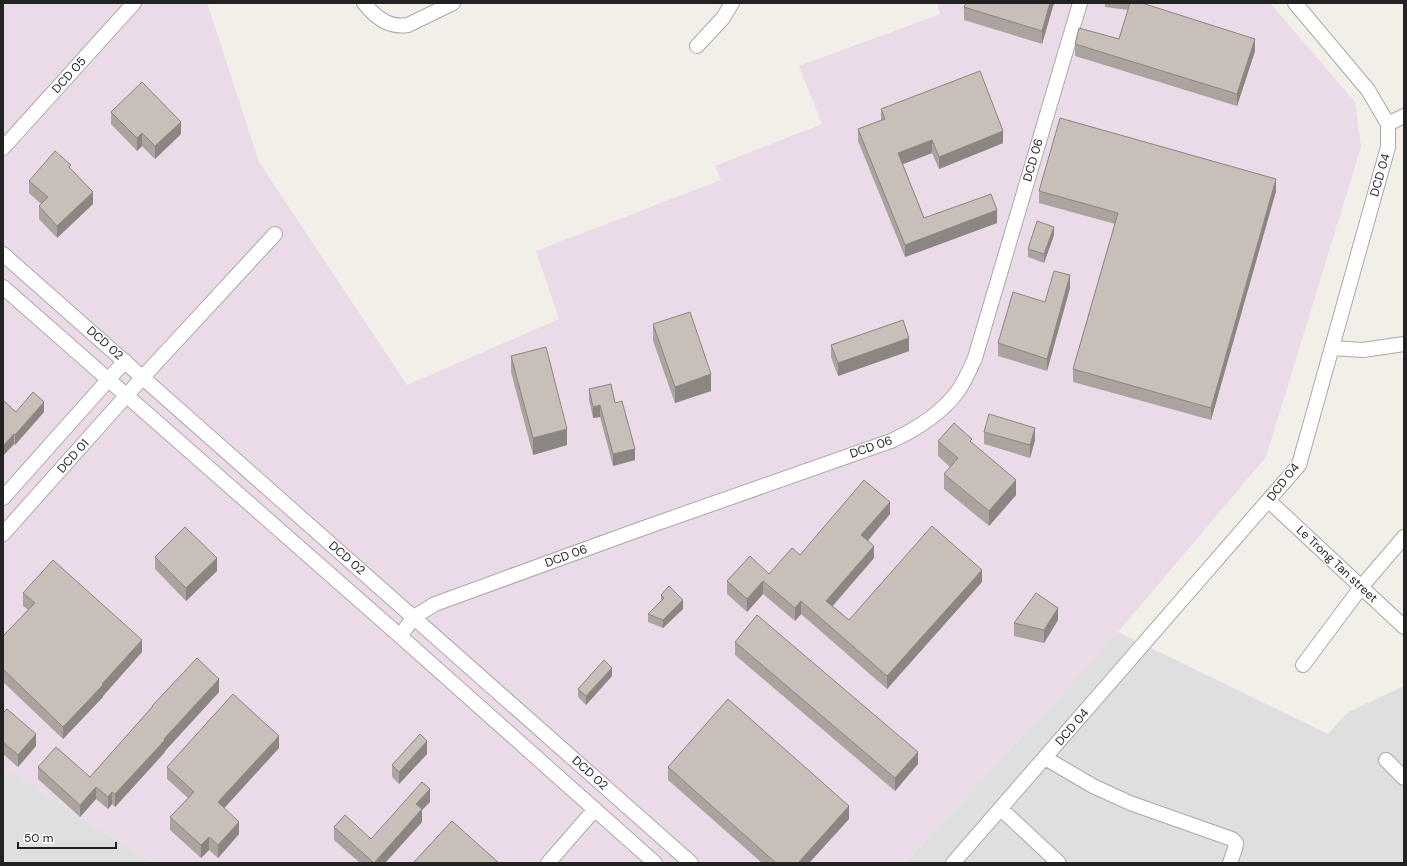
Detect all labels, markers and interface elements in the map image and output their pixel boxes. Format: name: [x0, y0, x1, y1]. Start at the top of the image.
street label: DCD 05: [48, 53, 90, 97]
street label: DCD 06: [1019, 137, 1047, 183]
street label: DCD 04: [1366, 152, 1394, 198]
street label: DCD 02: [83, 323, 127, 363]
street label: DCD 06: [848, 432, 894, 462]
street label: DCD 01: [54, 436, 92, 476]
street label: DCD 04: [1263, 460, 1303, 504]
street label: Le Trong Tan street: [1293, 522, 1381, 606]
street label: DCD 02: [325, 538, 369, 578]
street label: DCD 06: [543, 541, 589, 571]
street label: DCD 04: [1052, 705, 1092, 749]
street label: DCD 02: [569, 753, 612, 793]
scale bar: [18, 824, 116, 850]
text: 50 m: [24, 830, 53, 846]

